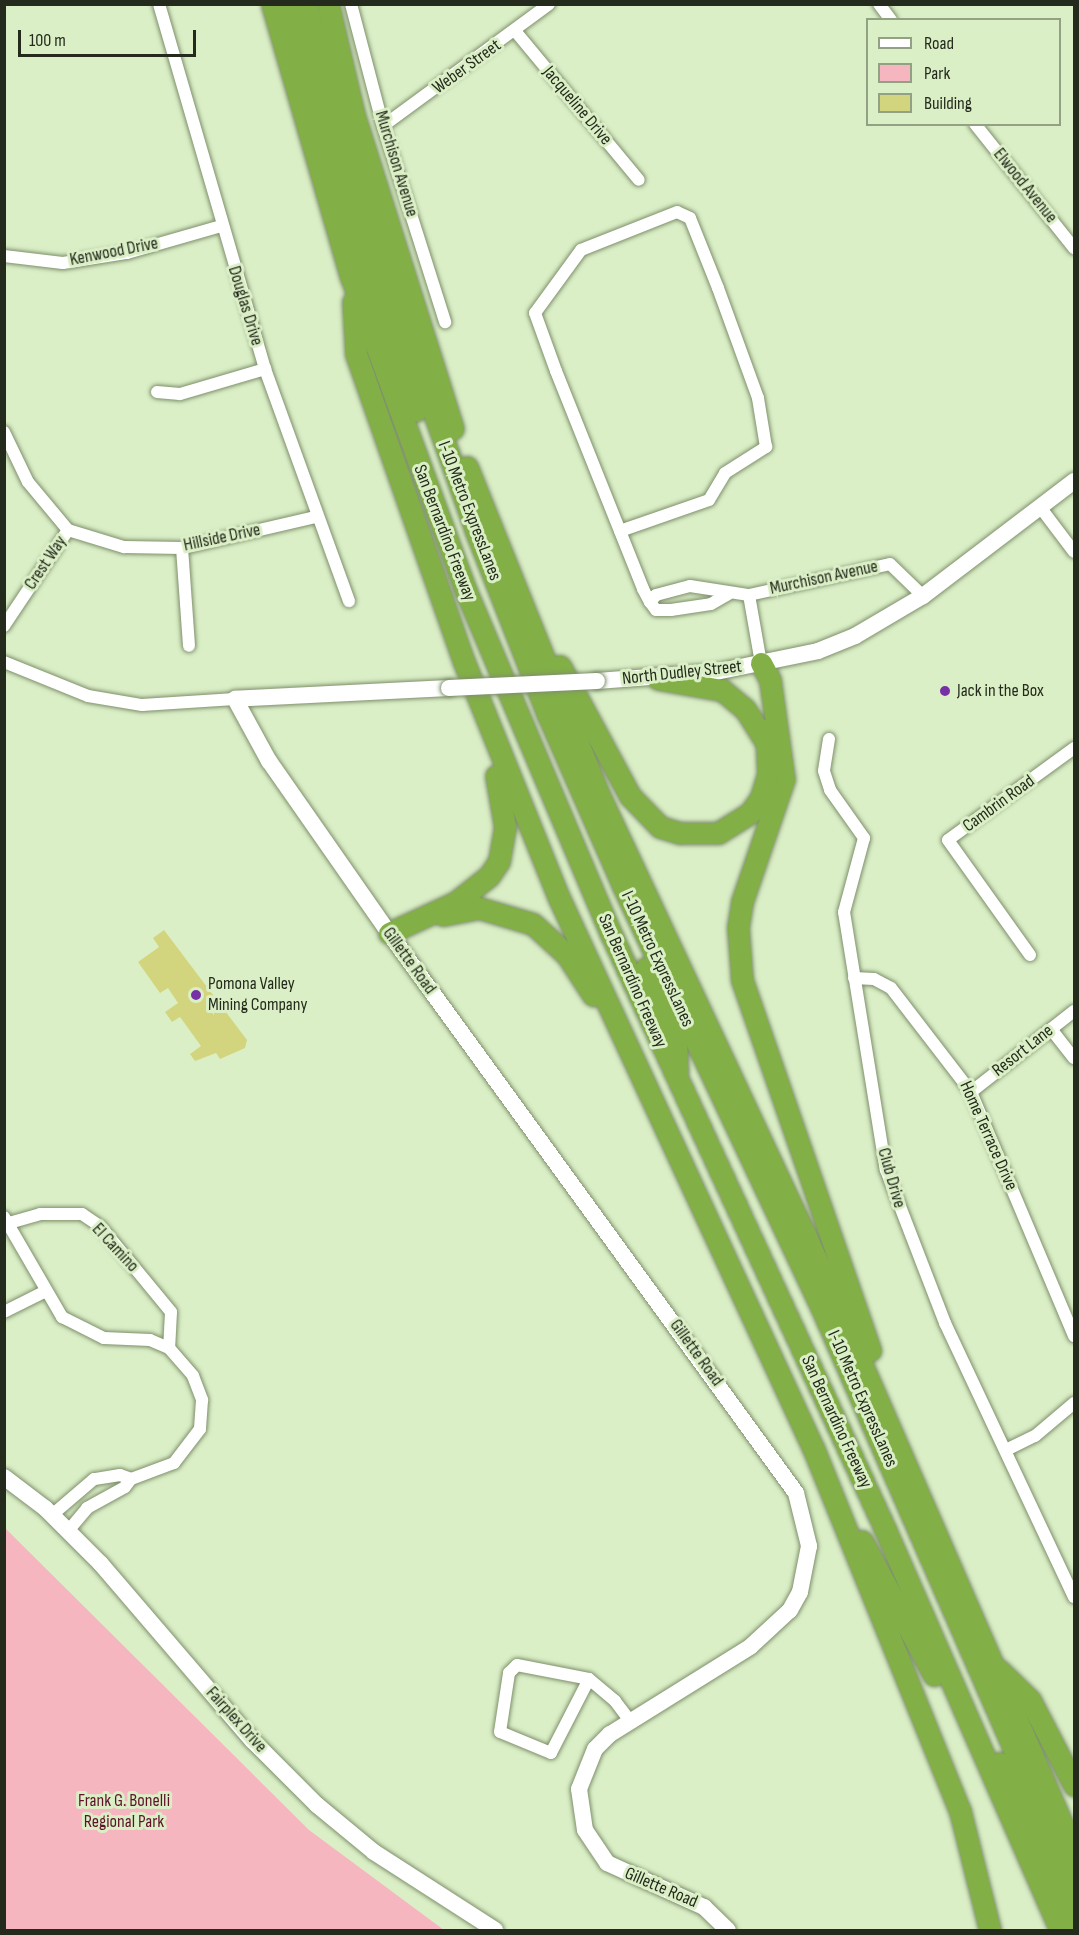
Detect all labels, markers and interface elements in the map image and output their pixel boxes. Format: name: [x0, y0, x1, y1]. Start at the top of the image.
scale bar: [21, 18, 200, 56]
legend: [866, 18, 1061, 126]
text: 100 m: [29, 30, 66, 51]
text: Road: [924, 33, 954, 54]
street label: Weber Street: [429, 35, 505, 99]
street label: Jacqueline Drive: [538, 62, 616, 150]
text: Park: [924, 63, 950, 84]
text: Building: [924, 93, 972, 114]
street label: Murchison Avenue: [370, 108, 422, 220]
street label: Elwood Avenue: [988, 144, 1062, 228]
street label: Kenwood Drive: [68, 233, 160, 271]
street label: Douglas Drive: [223, 264, 267, 348]
street label: I-10 Metro ExpressLanes: [432, 438, 506, 584]
street label: San Bernardino Freeway: [408, 462, 480, 604]
street label: Hillside Drive: [182, 519, 262, 557]
street label: Crest Way: [20, 532, 72, 594]
street label: Murchison Avenue: [768, 556, 880, 600]
street label: North Dudley Street: [621, 656, 743, 690]
place label: Jack in the Box: [957, 680, 1044, 702]
marker: Jack in the Box: [938, 684, 952, 698]
street label: Cambrin Road: [959, 771, 1039, 837]
street label: I-10 Metro ExpressLanes: [616, 888, 698, 1030]
street label: San Bernardino Freeway: [593, 911, 671, 1051]
street label: Gillette Road: [378, 923, 440, 999]
place label: Pomona Valley Mining Company: [208, 974, 307, 1016]
marker: Pomona Valley Mining Company: [189, 988, 203, 1002]
street label: Resort Lane: [988, 1020, 1058, 1082]
street label: Home Terrace Drive: [954, 1078, 1022, 1194]
street label: Club Drive: [872, 1146, 910, 1210]
street label: El Camino: [87, 1219, 143, 1277]
street label: Gillette Road: [665, 1315, 727, 1391]
street label: I-10 Metro ExpressLanes: [822, 1327, 902, 1471]
street label: San Bernardino Freeway: [796, 1352, 876, 1492]
street label: Fairplex Drive: [201, 1683, 271, 1757]
park label: Frank G. Bonelli Regional Park: [78, 1791, 170, 1834]
street label: Gillette Road: [621, 1863, 701, 1913]

